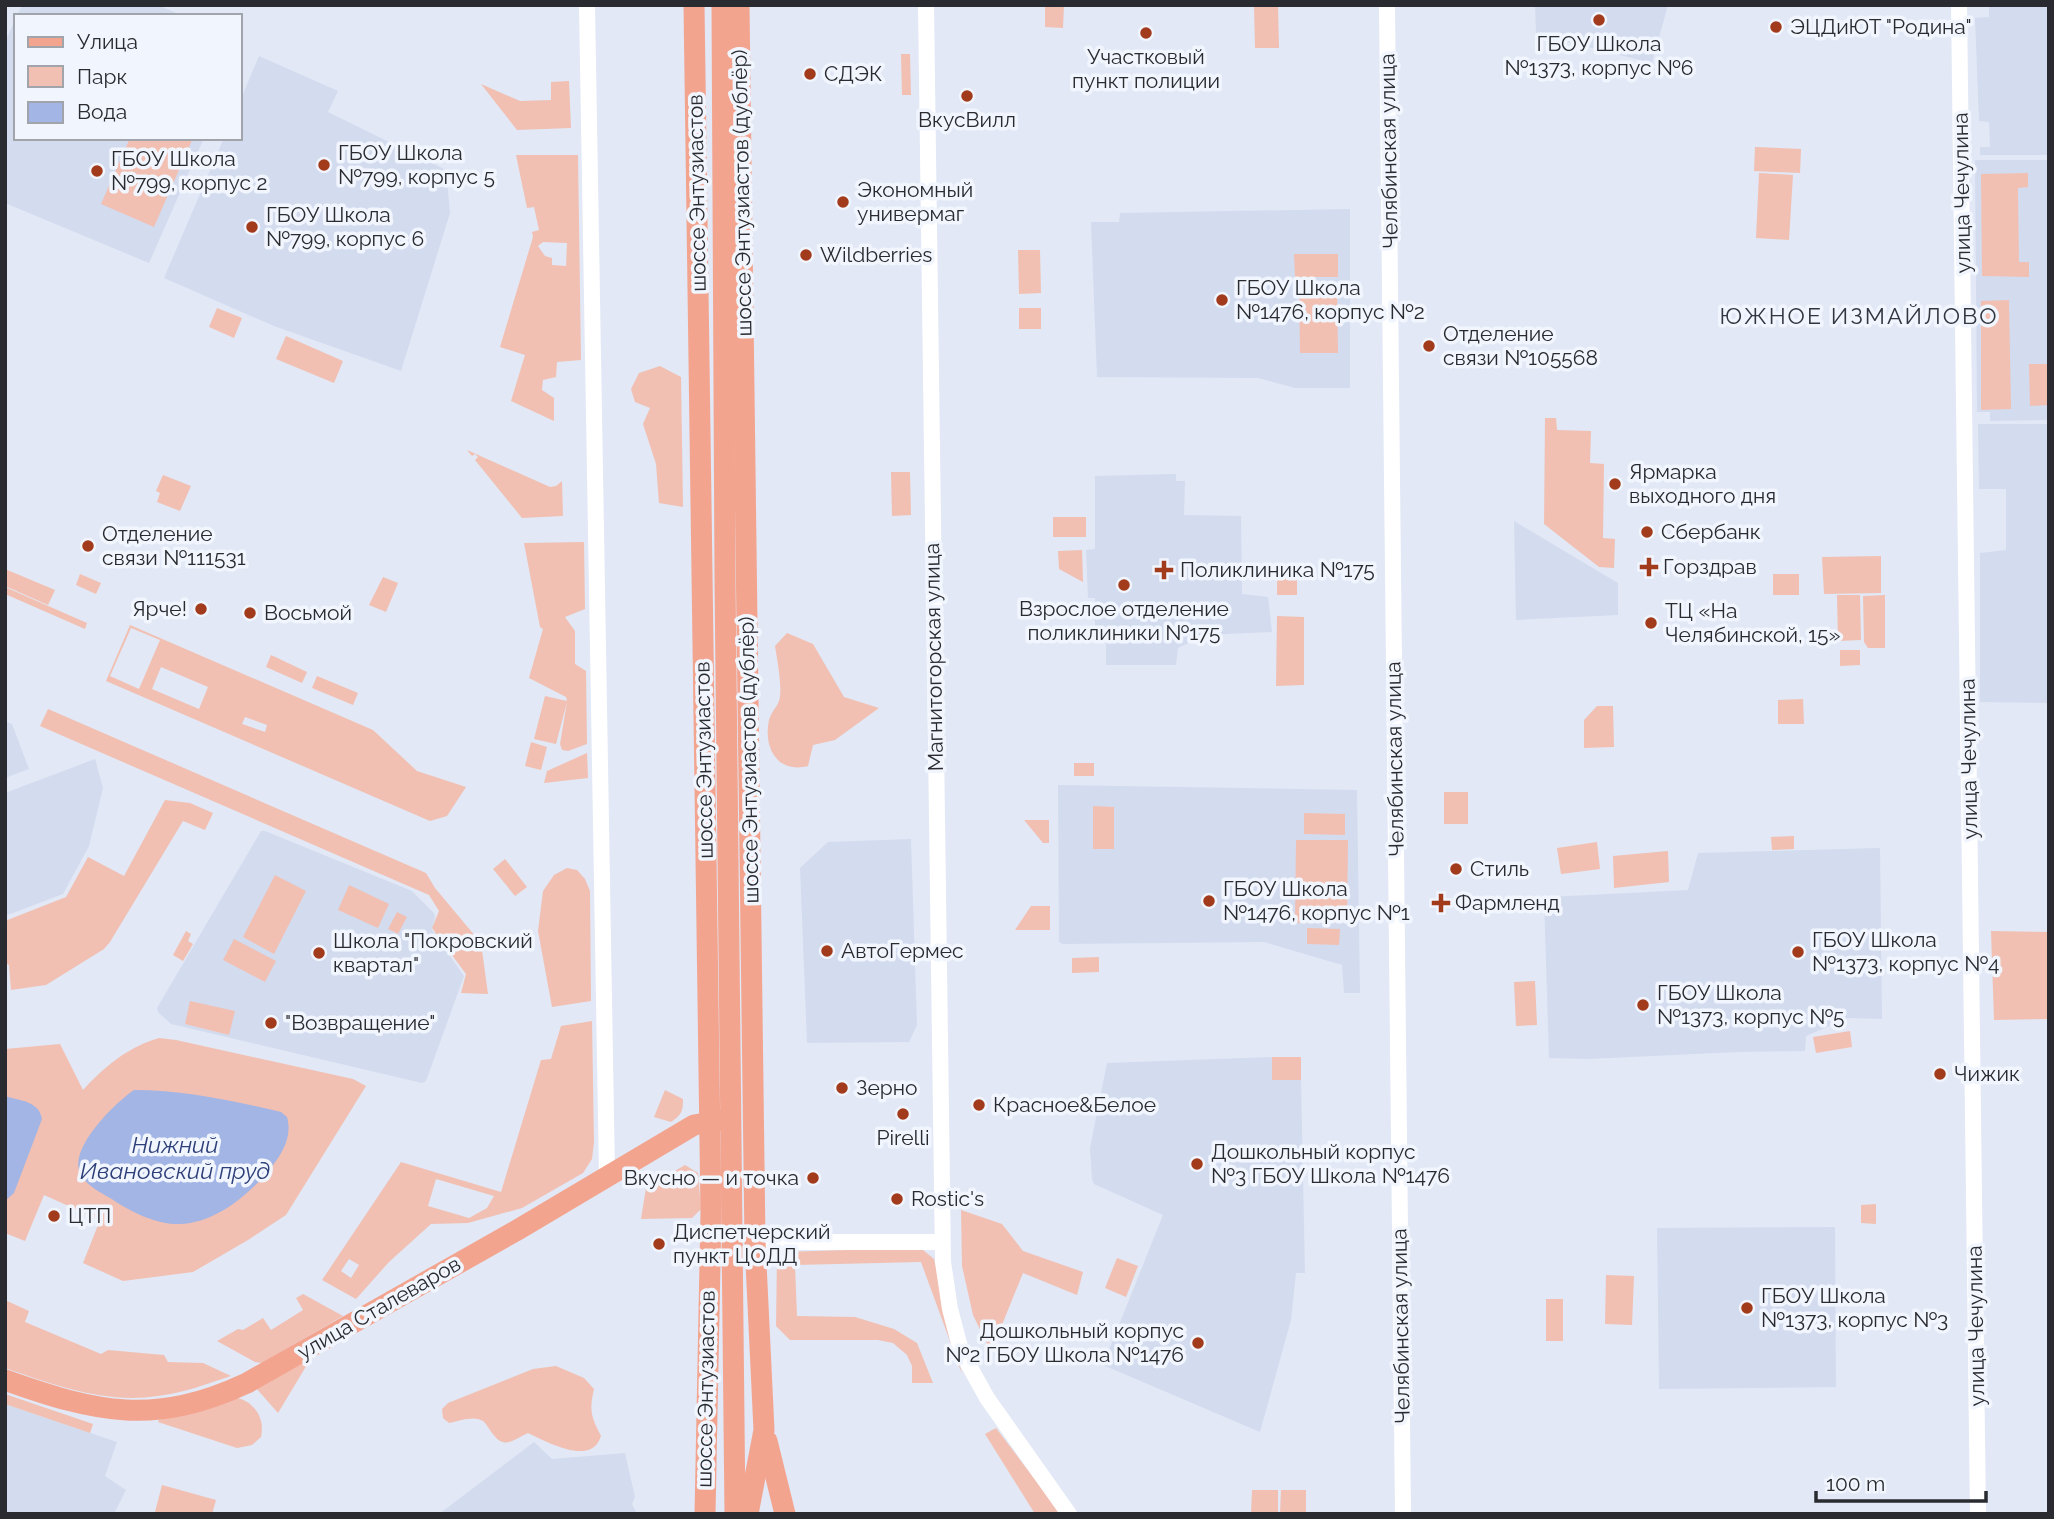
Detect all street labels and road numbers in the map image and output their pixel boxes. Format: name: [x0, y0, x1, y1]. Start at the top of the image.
street label: шоссе Энтузиастов (дублёр): [726, 49, 757, 337]
street label: Челябинская улица: [1374, 53, 1403, 249]
street label: шоссе Энтузиастов: [682, 94, 711, 292]
street label: улица Чечулина: [1948, 112, 1975, 274]
street label: Магнитогорская улица: [919, 543, 948, 771]
street label: шоссе Энтузиастов (дублёр): [733, 616, 764, 904]
street label: шоссе Энтузиастов: [689, 661, 718, 859]
street label: Челябинская улица: [1380, 661, 1409, 857]
street label: улица Чечулина: [1955, 678, 1982, 840]
street label: Челябинская улица: [1386, 1228, 1415, 1424]
street label: улица Чечулина: [1962, 1245, 1989, 1407]
street label: улица Сталеваров: [293, 1251, 465, 1364]
street label: шоссе Энтузиастов: [691, 1290, 720, 1488]

